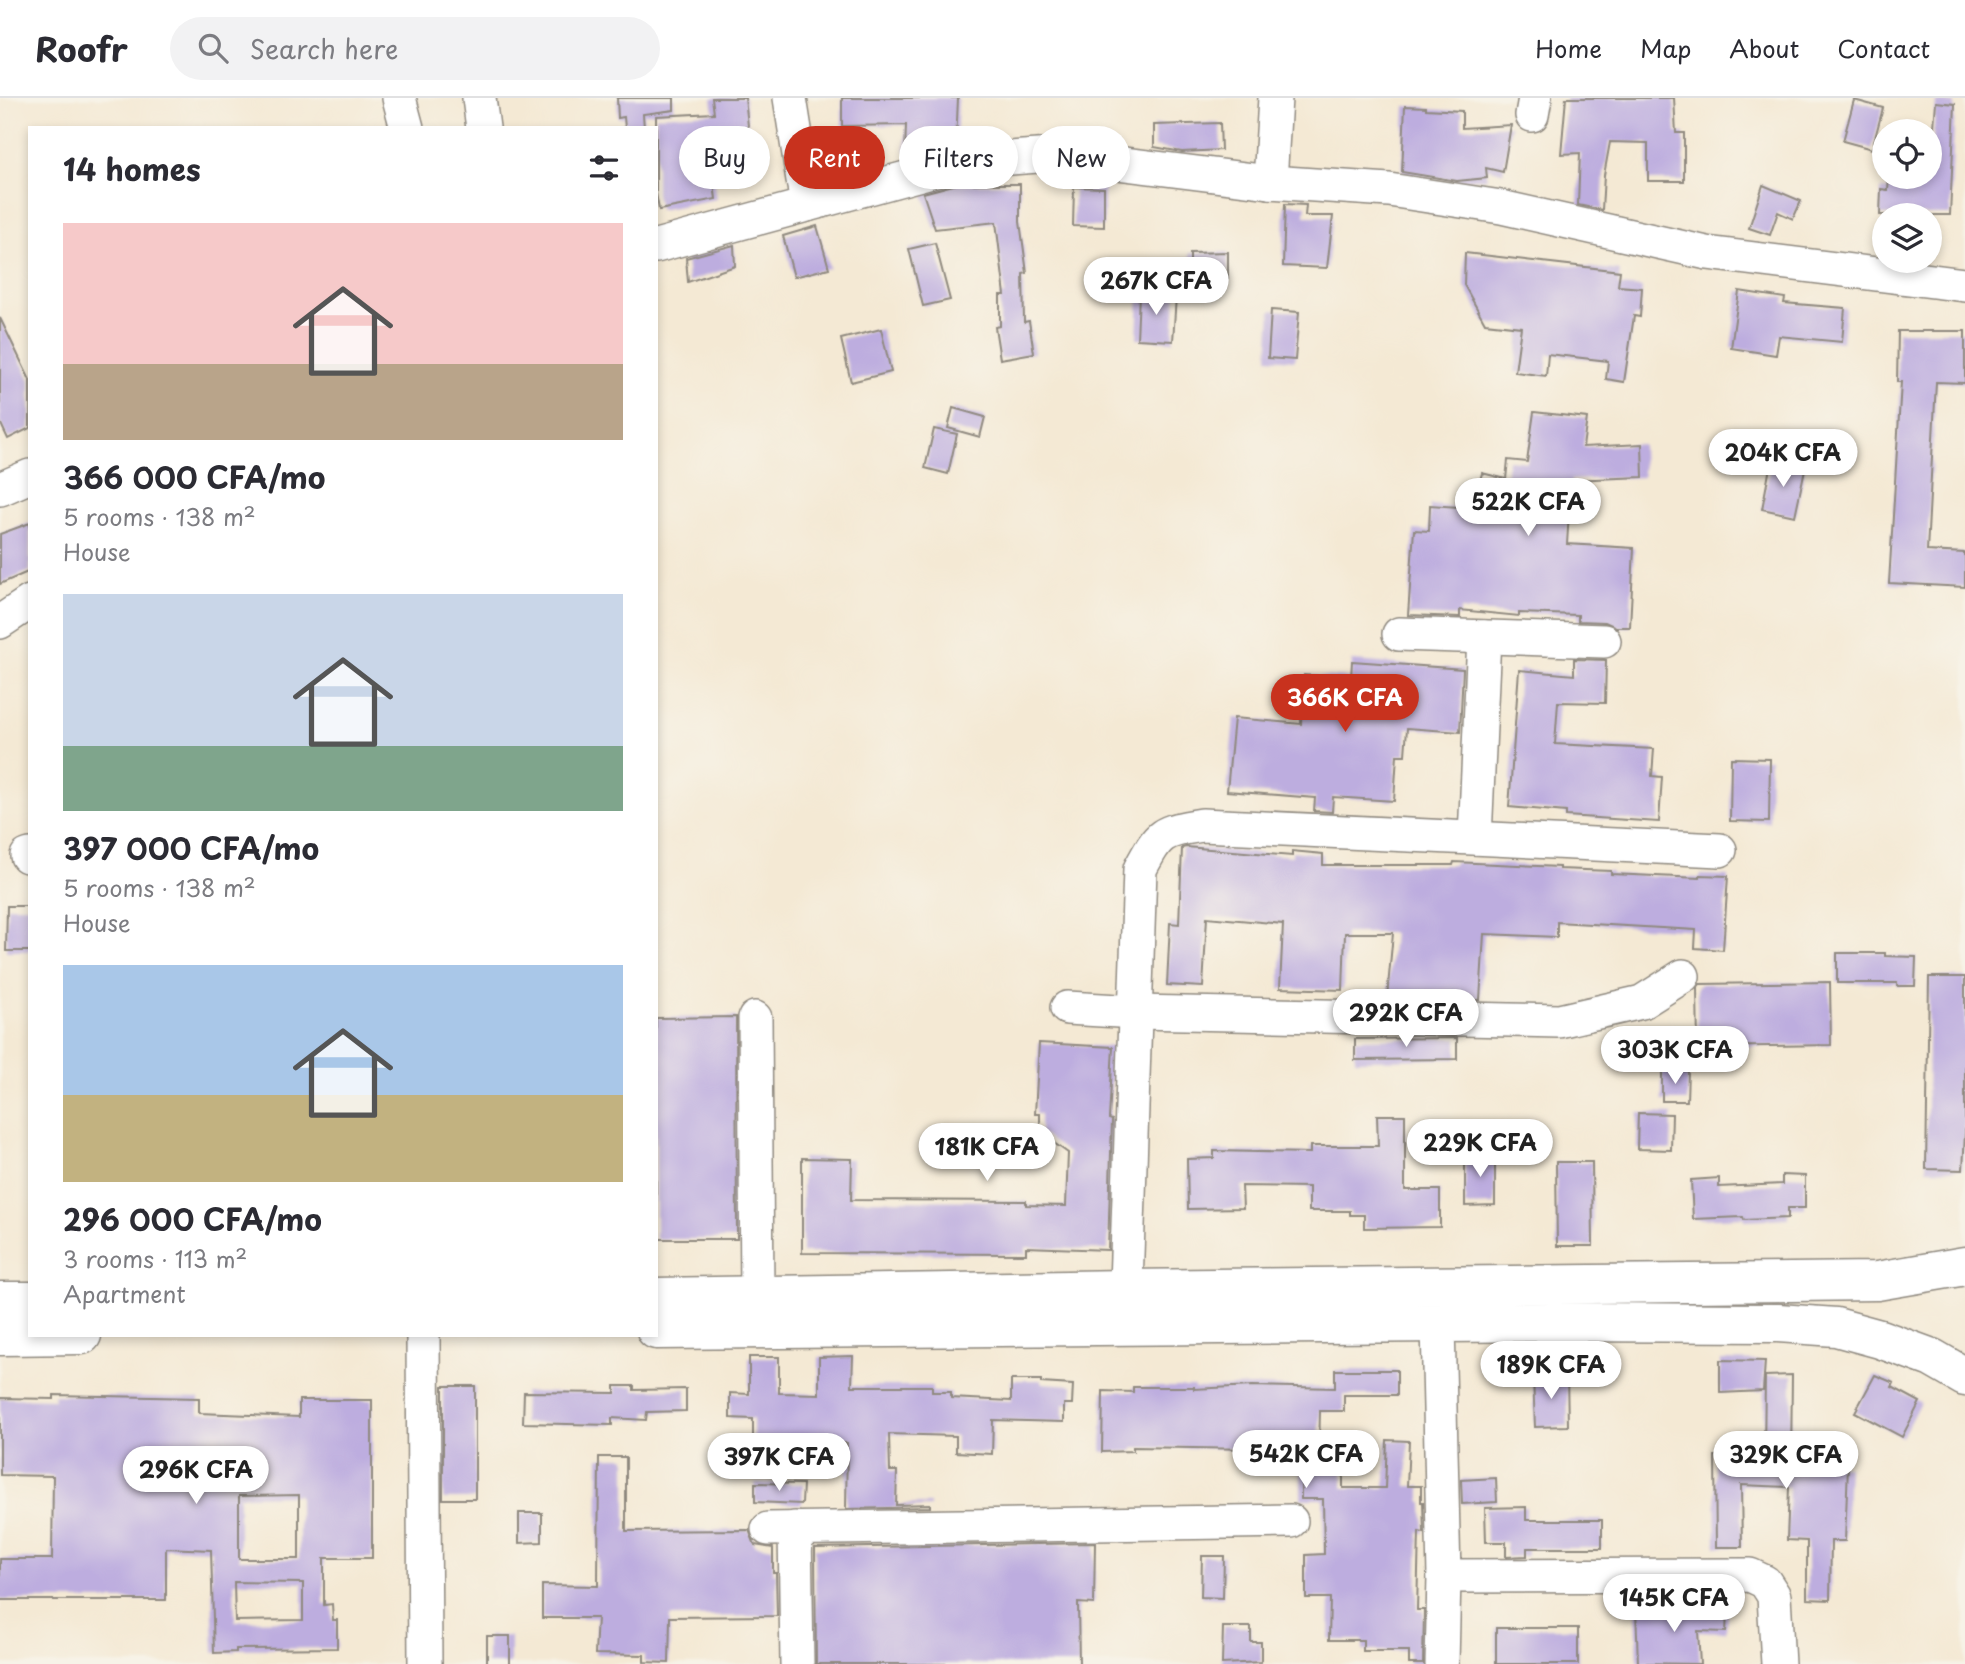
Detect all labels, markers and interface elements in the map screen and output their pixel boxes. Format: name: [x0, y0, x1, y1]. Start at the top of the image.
search box: [170, 17, 660, 80]
text: Roofr: [35, 23, 128, 73]
icon: search: [194, 29, 232, 67]
text: Search here: [250, 29, 398, 68]
text: Home: [1535, 30, 1602, 66]
text: Map: [1640, 30, 1691, 66]
text: About: [1729, 30, 1799, 66]
text: Contact: [1837, 30, 1930, 66]
map controls: [1872, 119, 1942, 273]
button: locate: [1872, 119, 1942, 189]
chip: Buy: [679, 126, 770, 189]
chip: Rent: [784, 126, 885, 189]
chip: Filters: [899, 126, 1018, 189]
chip: New: [1032, 126, 1130, 189]
text: 14 homes: [63, 146, 201, 191]
icon: filters: [585, 149, 623, 187]
button: layers: [1872, 203, 1942, 273]
pin: 267K CFA: [1084, 258, 1228, 317]
text: 267K CFA: [1100, 262, 1212, 297]
icon: home: [280, 268, 406, 394]
pin: 204K CFA: [1711, 430, 1855, 489]
text: 204K CFA: [1725, 434, 1841, 469]
text: 366 000 CFA/mo: [63, 454, 325, 499]
pin: 522K CFA: [1456, 478, 1600, 538]
text: 522K CFA: [1471, 483, 1585, 518]
text: 5 rooms · 138 m²: [63, 499, 256, 534]
text: House: [63, 534, 130, 569]
icon: home: [280, 639, 406, 765]
pin: 366K CFA: [1273, 674, 1417, 734]
text: 366K CFA: [1287, 679, 1403, 714]
text: 397 000 CFA/mo: [63, 825, 319, 870]
text: 5 rooms · 138 m²: [63, 870, 256, 905]
text: House: [63, 905, 130, 940]
pin: 292K CFA: [1334, 990, 1478, 1049]
text: 292K CFA: [1349, 994, 1463, 1029]
icon: home: [280, 1010, 406, 1136]
pin: 303K CFA: [1603, 1026, 1747, 1086]
text: 303K CFA: [1617, 1031, 1733, 1066]
pin: 229K CFA: [1408, 1119, 1552, 1179]
pin: 181K CFA: [915, 1124, 1059, 1183]
text: 229K CFA: [1423, 1124, 1537, 1159]
text: 181K CFA: [935, 1128, 1039, 1163]
text: 296 000 CFA/mo: [63, 1196, 322, 1241]
text: 3 rooms · 113 m²: [63, 1241, 247, 1276]
text: Apartment: [63, 1276, 186, 1311]
pin: 189K CFA: [1479, 1342, 1623, 1401]
text: 189K CFA: [1496, 1346, 1606, 1381]
pin: 542K CFA: [1234, 1430, 1378, 1490]
pin: 329K CFA: [1714, 1432, 1858, 1491]
pin: 397K CFA: [707, 1434, 851, 1493]
text: 542K CFA: [1248, 1435, 1364, 1470]
text: 329K CFA: [1729, 1436, 1843, 1471]
text: 397K CFA: [723, 1438, 835, 1473]
pin: 296K CFA: [124, 1446, 268, 1506]
text: 296K CFA: [139, 1451, 253, 1486]
pin: 145K CFA: [1602, 1574, 1746, 1634]
text: 145K CFA: [1619, 1579, 1729, 1614]

